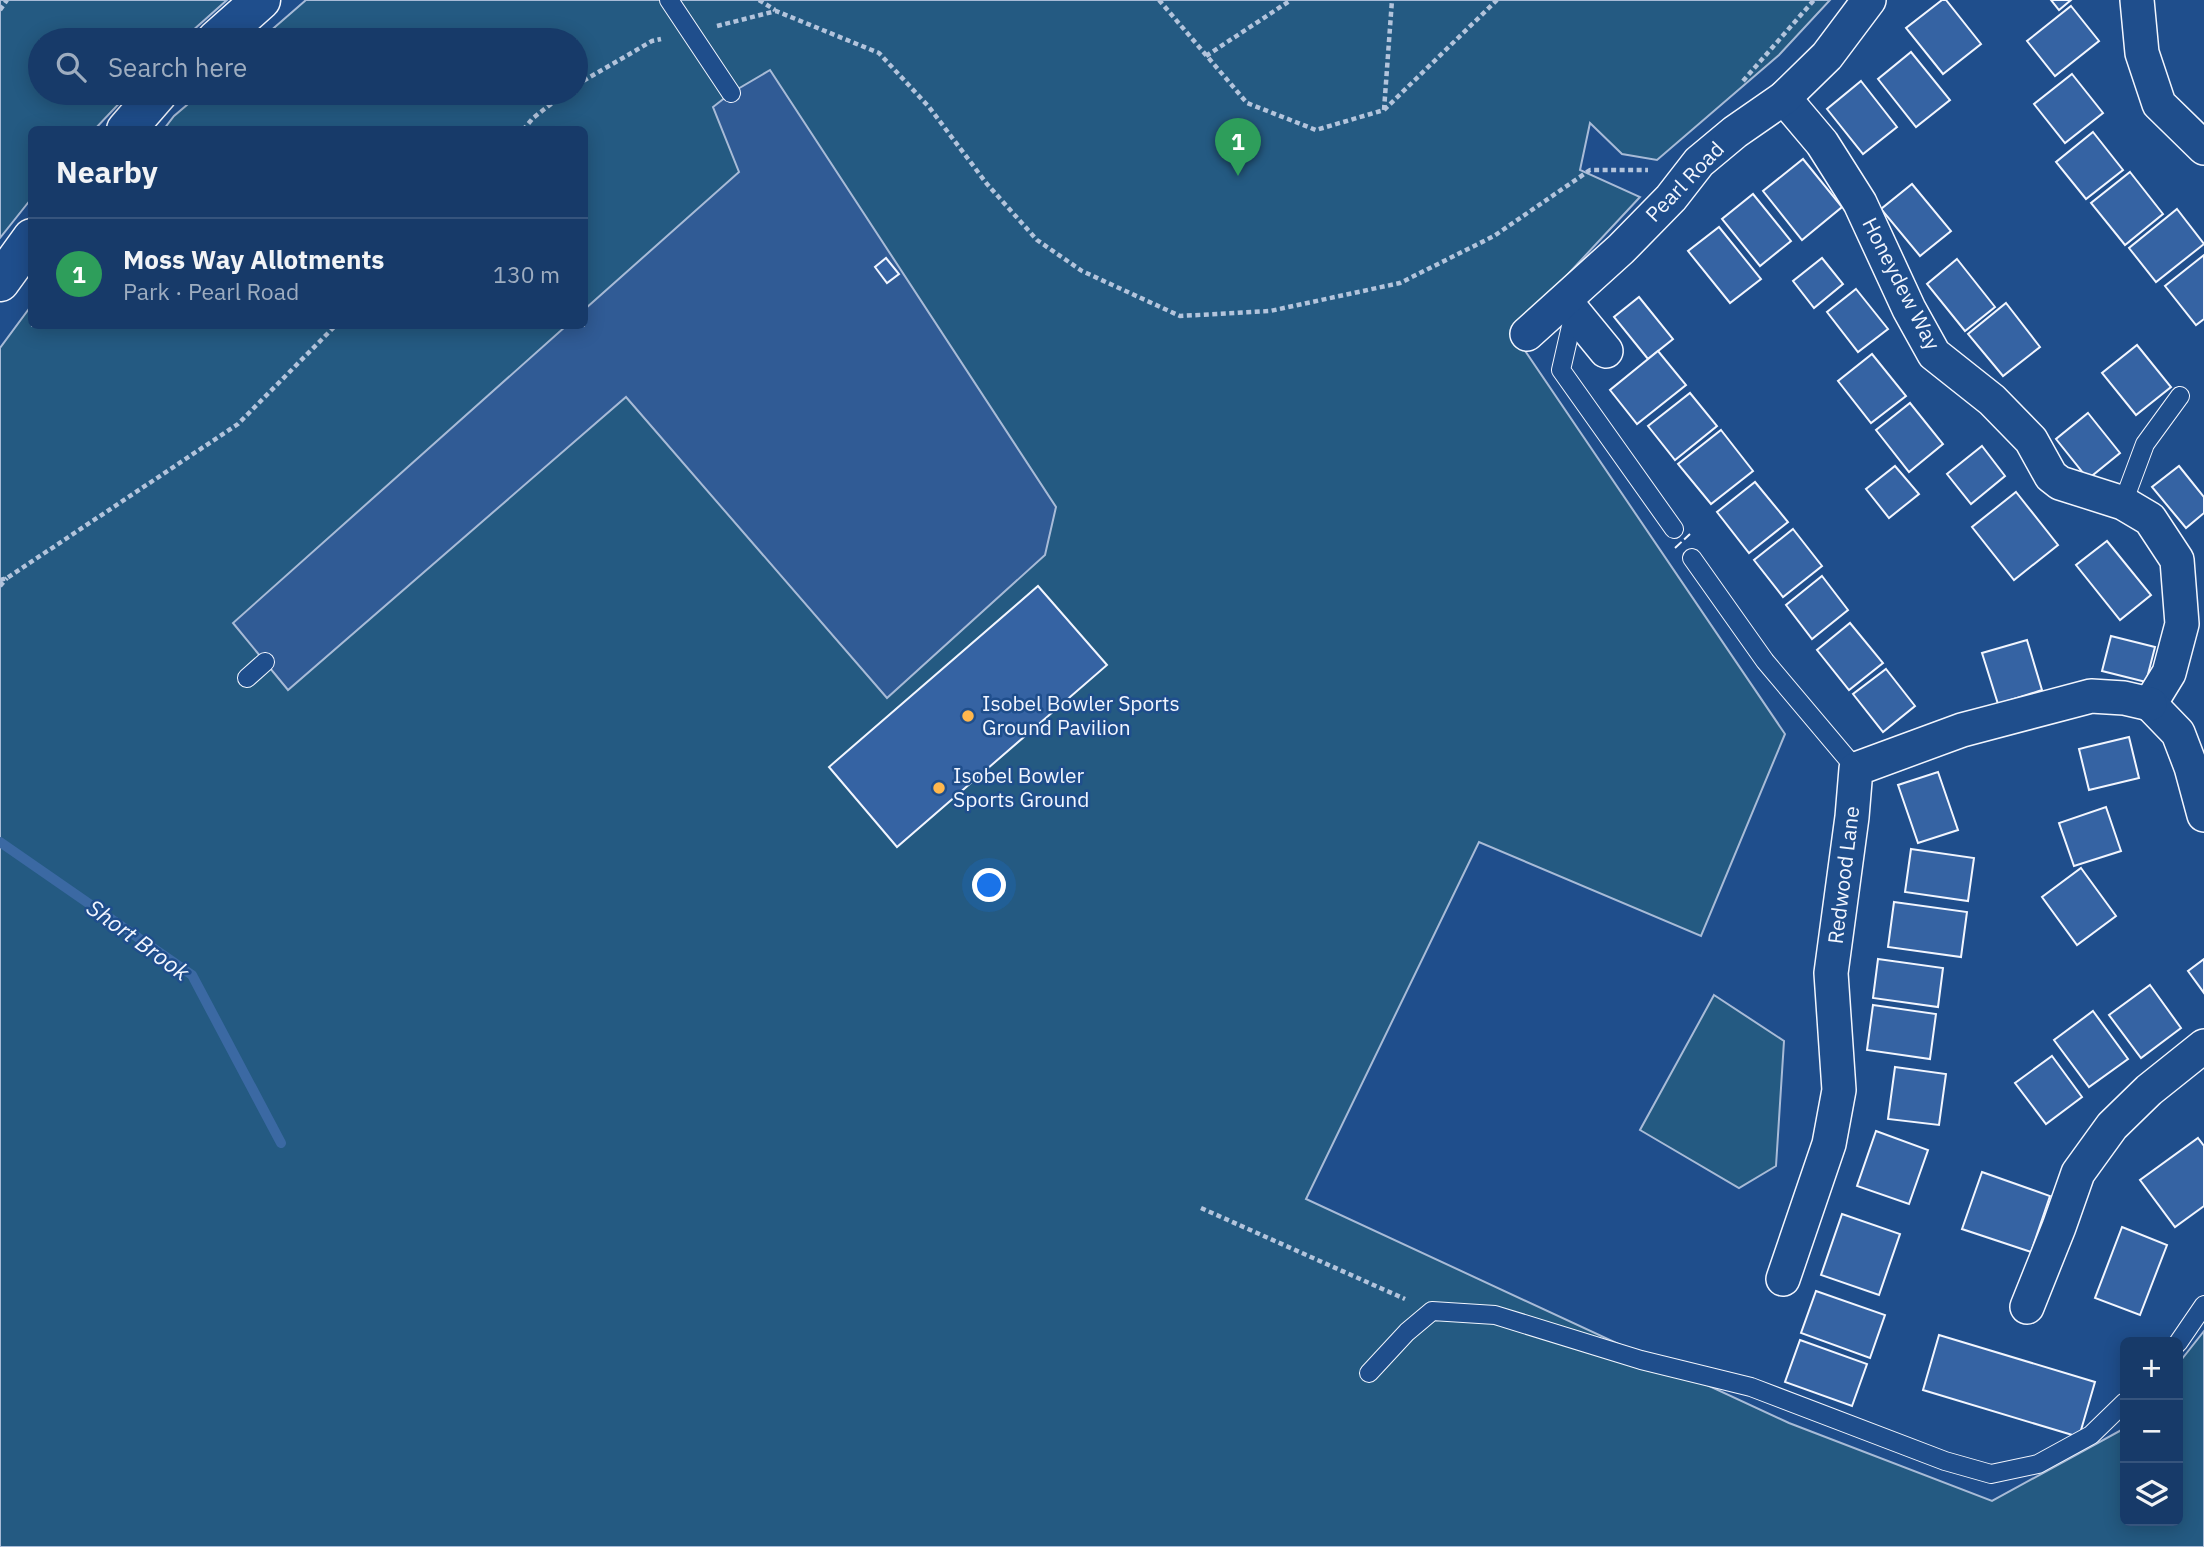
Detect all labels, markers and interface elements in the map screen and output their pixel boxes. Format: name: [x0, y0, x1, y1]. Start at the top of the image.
search box: [28, 28, 588, 105]
icon: search: [52, 48, 90, 86]
text: Search here: [108, 50, 247, 84]
pin: 1: [1215, 118, 1261, 176]
street label: Pearl Road: [1639, 135, 1730, 228]
text: Nearby: [56, 152, 158, 191]
street label: Honeydew Way: [1856, 213, 1948, 355]
text: Moss Way Allotments: [123, 242, 384, 276]
text: 1: [72, 259, 86, 289]
text: 130 m: [493, 259, 560, 289]
text: Park · Pearl Road: [123, 276, 299, 306]
place label: Isobel Bowler Sports Ground Pavilion: [982, 689, 1180, 741]
marker: Isobel Bowler Sports Ground Pavilion: [960, 708, 976, 724]
place label: Isobel Bowler Sports Ground: [953, 761, 1089, 813]
marker: Isobel Bowler Sports Ground: [931, 780, 947, 796]
street label: Redwood Lane: [1821, 804, 1865, 945]
your location: [972, 868, 1006, 902]
water label: Short Brook: [81, 892, 197, 987]
map controls: [2120, 1337, 2183, 1526]
button: +: [2120, 1337, 2183, 1400]
button: −: [2120, 1400, 2183, 1463]
button: layers: [2120, 1463, 2183, 1526]

